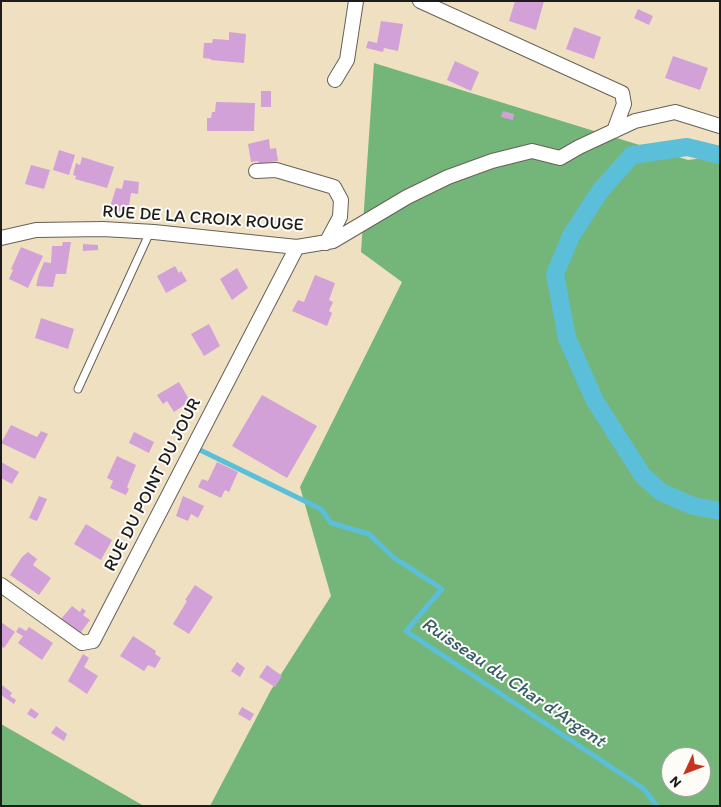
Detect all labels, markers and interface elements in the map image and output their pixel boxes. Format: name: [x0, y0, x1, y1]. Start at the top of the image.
street label: RUE DE LA CROIX ROUGE: [102, 201, 304, 237]
street label: RUE DU POINT DU JOUR: [100, 395, 206, 575]
water label: Ruisseau du Char d'Argent: [417, 613, 609, 753]
north arrow: [661, 747, 711, 797]
text: N: [666, 773, 685, 791]

